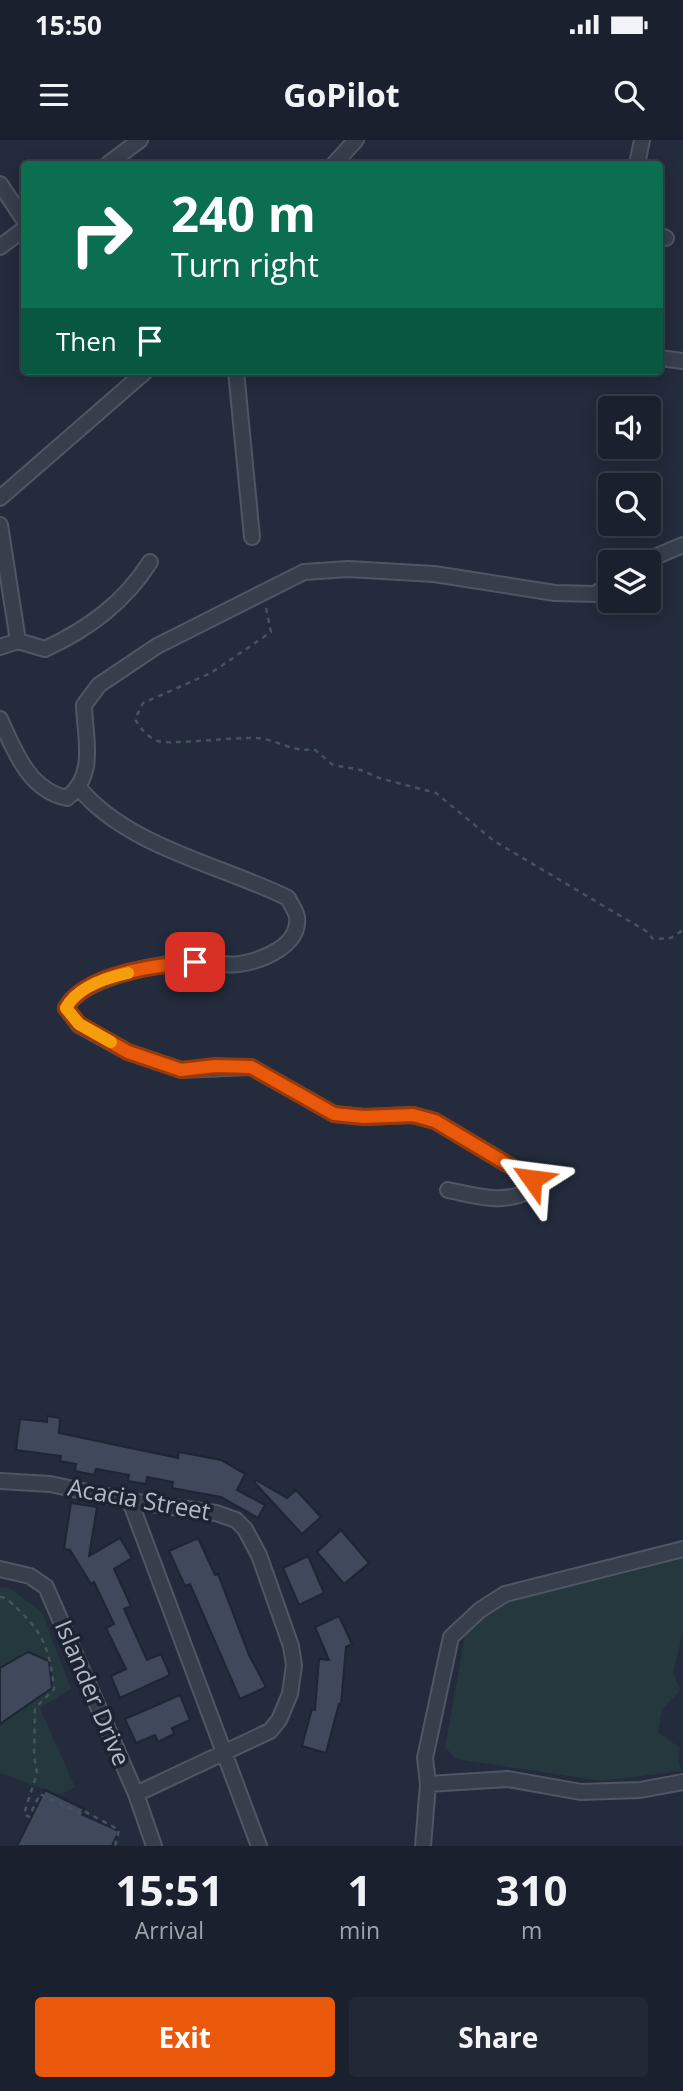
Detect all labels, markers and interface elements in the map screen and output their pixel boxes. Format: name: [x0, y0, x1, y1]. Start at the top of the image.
text: 15:50: [35, 7, 102, 43]
text: GoPilot: [283, 73, 400, 116]
icon: menu: [35, 76, 73, 114]
icon: search: [610, 76, 648, 114]
text: 240 m: [171, 180, 316, 246]
icon: right: [56, 189, 147, 280]
text: Turn right: [171, 243, 319, 286]
icon: arrive: [131, 322, 169, 360]
text: Then: [56, 323, 117, 359]
map controls: [598, 396, 661, 613]
button: sound: [598, 396, 661, 459]
button: search: [598, 473, 661, 536]
button: layers: [598, 550, 661, 613]
pin: [165, 932, 225, 992]
icon: arrive: [176, 943, 214, 981]
position arrow: [495, 1142, 569, 1216]
street label: Acacia Street: [65, 1470, 213, 1527]
street label: Islander Drive: [48, 1615, 139, 1770]
text: 15:51: [115, 1861, 223, 1918]
text: 1: [347, 1861, 372, 1918]
text: 310: [496, 1861, 568, 1918]
text: Arrival: [135, 1914, 204, 1946]
text: min: [339, 1914, 380, 1946]
text: m: [521, 1914, 542, 1946]
button: Exit: [35, 1997, 335, 2077]
button: Share: [349, 1997, 648, 2077]

